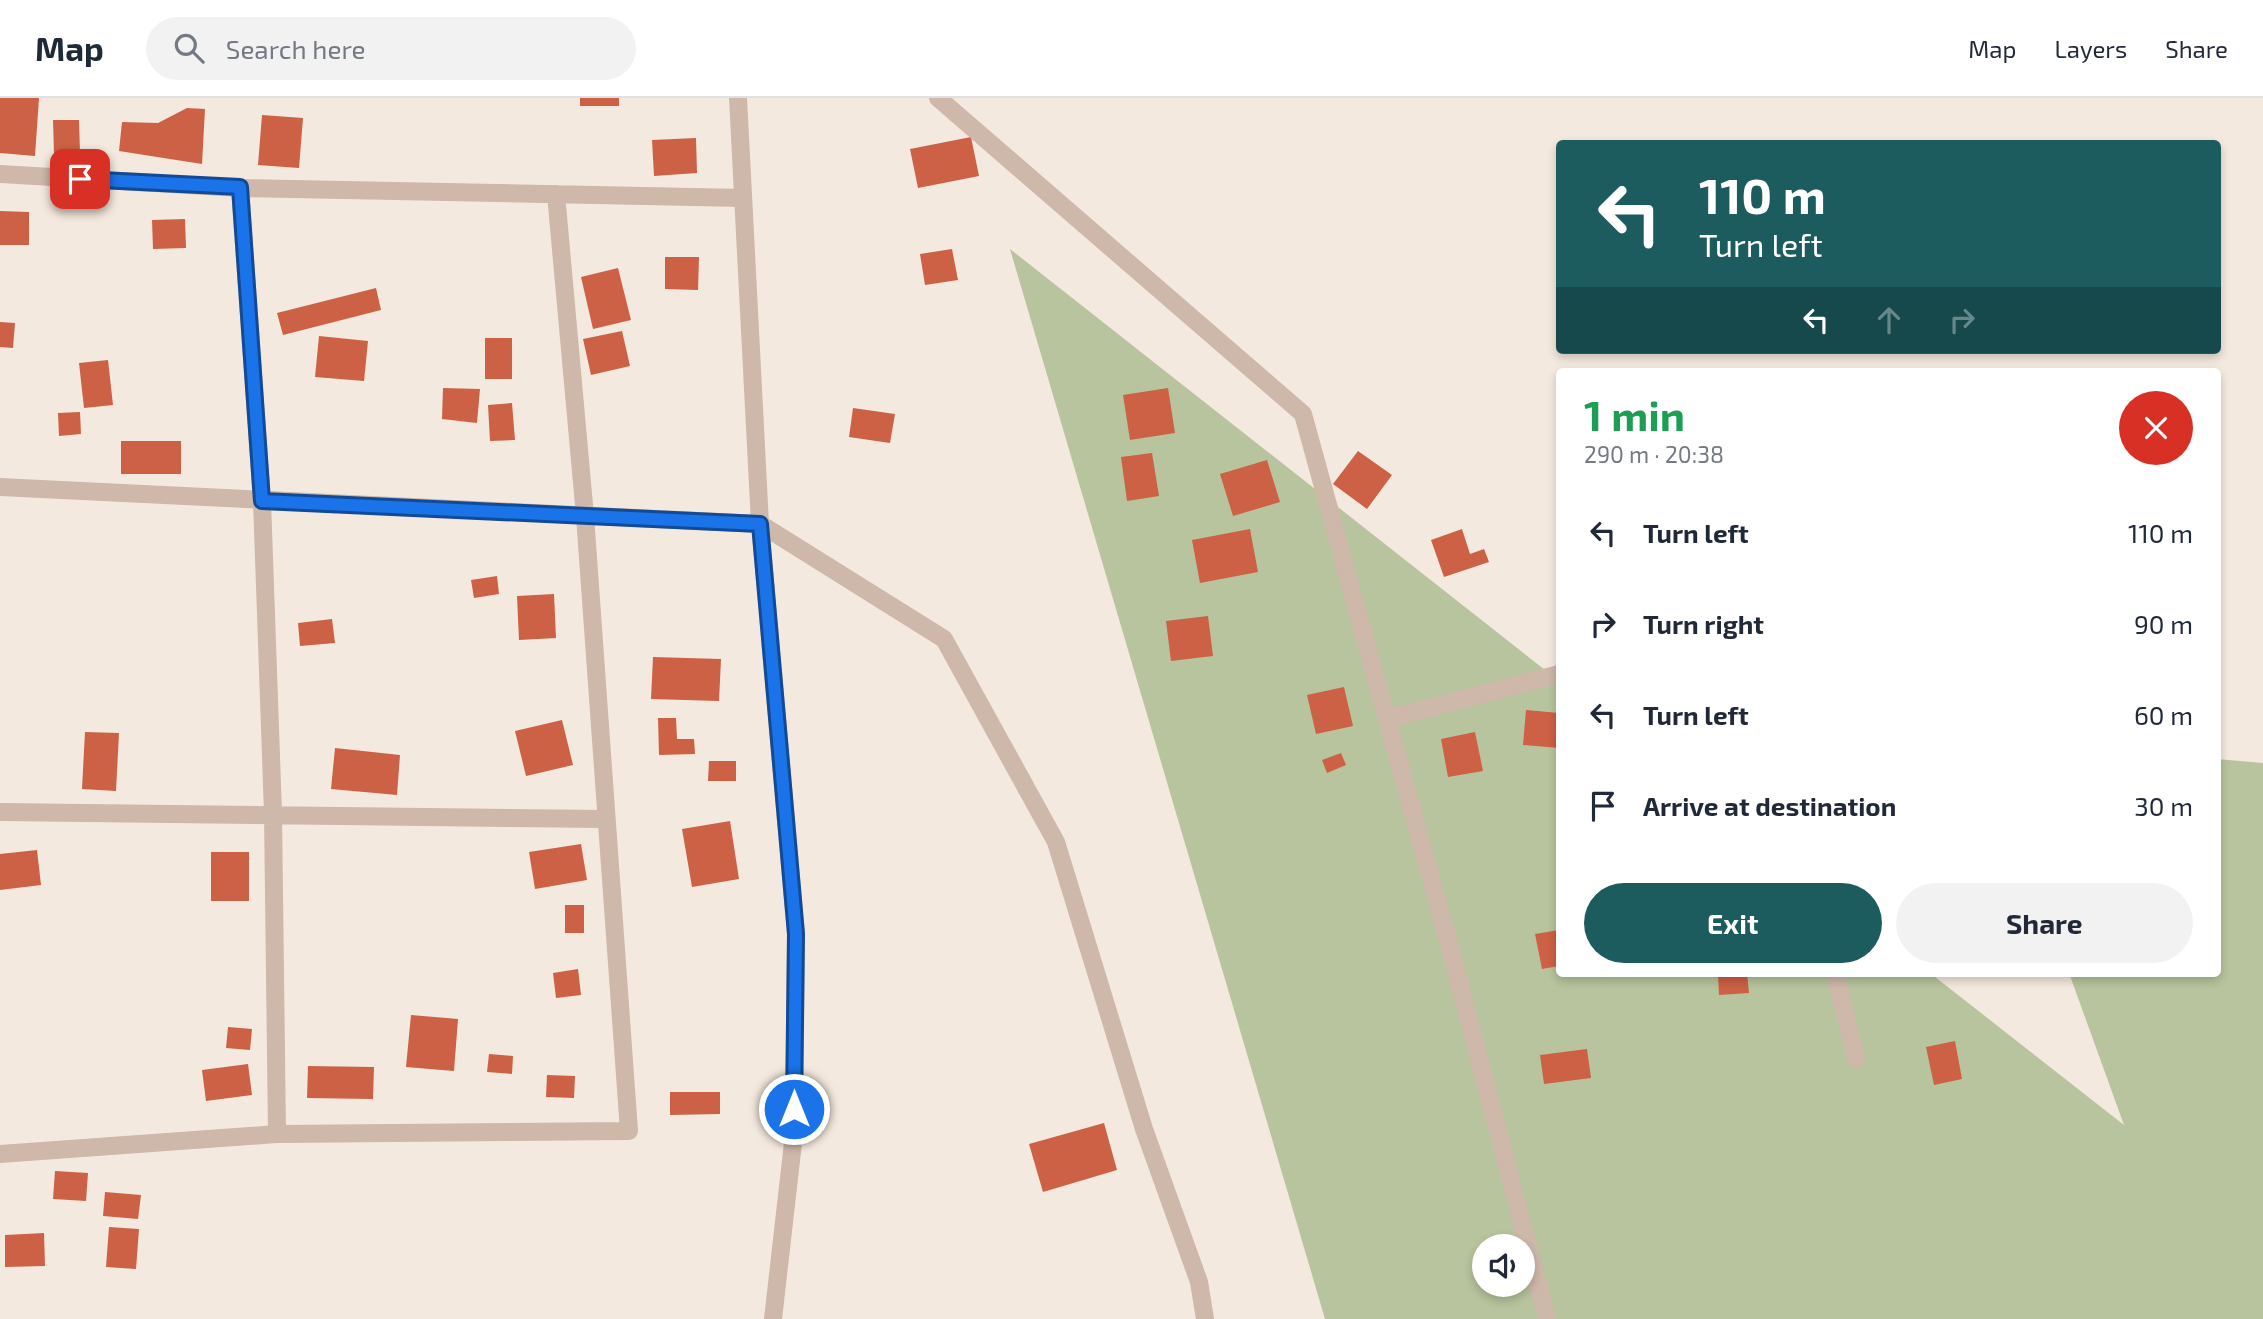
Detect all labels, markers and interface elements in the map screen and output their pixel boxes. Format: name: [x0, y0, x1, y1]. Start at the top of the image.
search box: [146, 17, 636, 80]
text: Map: [35, 28, 104, 68]
icon: search: [170, 29, 208, 67]
text: Search here: [226, 33, 365, 64]
text: Map: [1968, 34, 2016, 63]
text: Layers: [2054, 34, 2127, 63]
text: Share: [2165, 34, 2228, 63]
pin: [50, 149, 110, 209]
icon: arrive: [61, 160, 99, 198]
text: 110 m: [1699, 165, 1826, 224]
icon: left: [1584, 168, 1675, 259]
text: Turn left: [1699, 225, 1823, 263]
icon: left: [1797, 301, 1835, 339]
icon: ahead: [1870, 301, 1908, 339]
icon: right: [1943, 301, 1981, 339]
text: 1 min: [1584, 389, 1685, 439]
button: close: [2119, 391, 2193, 465]
text: 290 m · 20:38: [1584, 440, 1724, 468]
icon: left: [1584, 514, 1622, 552]
text: Turn left: [1643, 517, 1749, 548]
text: 110 m: [2128, 517, 2193, 548]
icon: right: [1584, 605, 1622, 643]
text: Turn right: [1643, 608, 1764, 639]
text: 90 m: [2134, 608, 2193, 639]
icon: left: [1584, 696, 1622, 734]
text: Turn left: [1643, 699, 1749, 730]
text: 60 m: [2134, 699, 2193, 730]
icon: arrive: [1584, 787, 1622, 825]
text: Arrive at destination: [1643, 790, 1896, 821]
text: 30 m: [2134, 790, 2193, 821]
button: Exit: [1584, 883, 1882, 963]
button: Share: [1896, 883, 2193, 963]
position arrow: [757, 1072, 831, 1146]
map controls: [1472, 1234, 1535, 1297]
button: sound: [1472, 1234, 1535, 1297]

